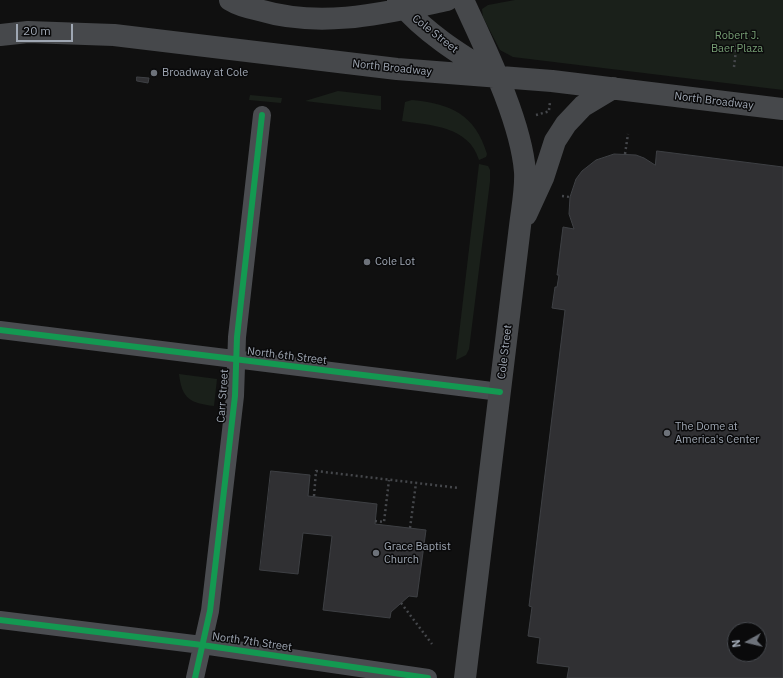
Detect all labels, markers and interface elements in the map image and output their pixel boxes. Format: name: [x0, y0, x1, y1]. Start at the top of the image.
street label: Cole Street: [409, 12, 461, 56]
scale bar: [18, 16, 75, 42]
text: 20 m: [23, 23, 51, 38]
park label: Robert J. Baer Plaza: [711, 29, 763, 55]
street label: North Broadway: [352, 57, 432, 79]
place label: Broadway at Cole: [162, 66, 248, 80]
marker: Broadway at Cole: [149, 68, 159, 78]
street label: North Broadway: [674, 90, 754, 112]
place label: Cole Lot: [375, 255, 415, 269]
marker: Cole Lot: [362, 257, 372, 267]
street label: Cole Street: [495, 324, 515, 380]
street label: North 6th Street: [246, 345, 328, 367]
street label: Carr Street: [215, 369, 231, 423]
place label: The Dome at America's Center: [675, 420, 759, 446]
marker: The Dome at America's Center: [662, 428, 672, 438]
place label: Grace Baptist Church: [384, 540, 451, 566]
marker: Grace Baptist Church: [371, 548, 381, 558]
north arrow: [727, 622, 767, 662]
street label: North 7th Street: [211, 630, 293, 654]
text: N: [729, 639, 744, 648]

